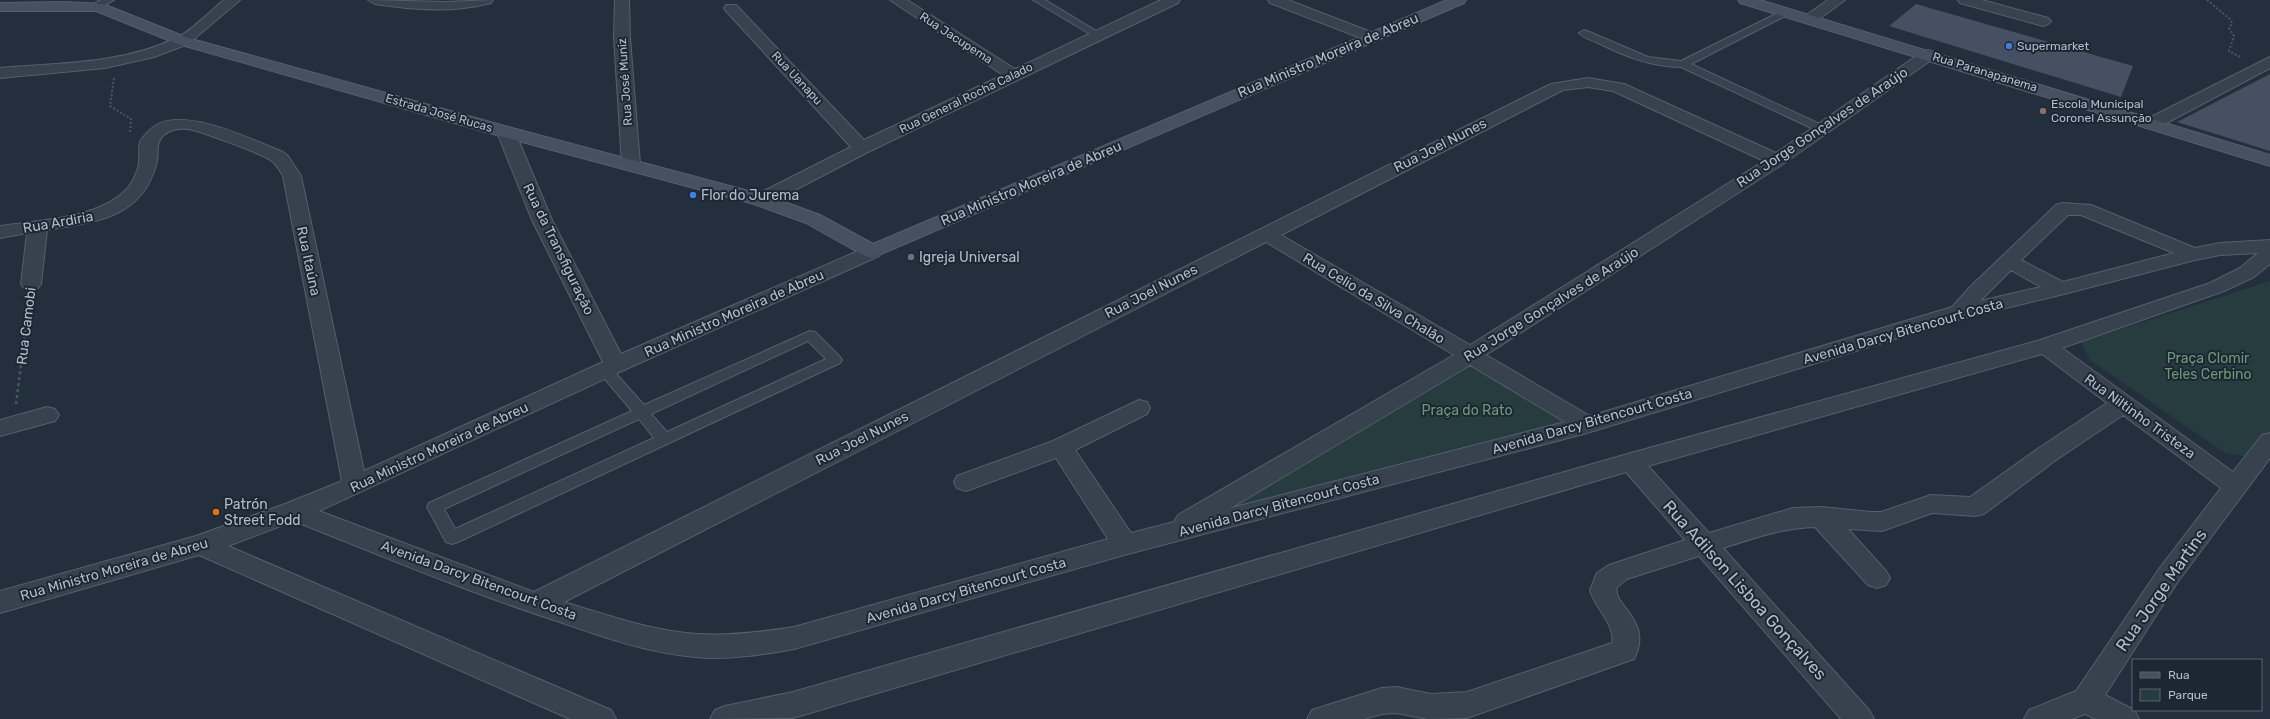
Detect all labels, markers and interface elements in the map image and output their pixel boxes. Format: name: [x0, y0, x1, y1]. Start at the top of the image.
street label: Rua Jacupema: [917, 9, 995, 67]
street label: Rua Ministro Moreira de Abreu: [1235, 10, 1421, 101]
street label: Rua José Muniz: [615, 38, 635, 126]
place label: Supermarket: [2017, 39, 2090, 53]
marker: Supermarket: [2004, 41, 2014, 51]
street label: Rua Uanapu: [769, 48, 825, 108]
street label: Rua Paranapanema: [1931, 49, 2039, 95]
street label: Rua General Rocha Calado: [897, 59, 1035, 136]
street label: Rua Jorge Gonçalves de Araújo: [1733, 64, 1911, 191]
street label: Estrada José Rucas: [384, 91, 494, 135]
place label: Escola Municipal Coronel Assunção: [2051, 97, 2152, 125]
marker: Escola Municipal Coronel Assunção: [2038, 106, 2048, 116]
street label: Rua Joel Nunes: [1391, 115, 1490, 176]
street label: Rua Ministro Moreira de Abreu: [938, 138, 1124, 229]
street label: Rua da Transfiguração: [519, 181, 598, 318]
place label: Flor do Jurema: [701, 187, 799, 204]
marker: Flor do Jurema: [688, 190, 698, 200]
street label: Rua Ardiria: [22, 208, 95, 237]
street label: Rua Itaúna: [293, 225, 324, 297]
street label: Rua Jorge Gonçalves de Araújo: [1461, 243, 1642, 365]
place label: Igreja Universal: [919, 249, 1020, 266]
street label: Rua Celio da Silva Chalão: [1300, 249, 1448, 348]
marker: Igreja Universal: [906, 252, 916, 262]
street label: Rua Joel Nunes: [1102, 261, 1201, 322]
street label: Rua Ministro Moreira de Abreu: [642, 266, 827, 361]
street label: Rua Camobi: [13, 286, 40, 366]
street label: Avenida Darcy Bitencourt Costa: [1801, 295, 2005, 368]
park label: Praça Clomir Teles Cerbino: [2164, 350, 2252, 383]
street label: Rua Niltinho Tristeza: [2081, 370, 2199, 462]
street label: Avenida Darcy Bitencourt Costa: [1490, 385, 1694, 458]
street label: Rua Ministro Moreira de Abreu: [347, 399, 531, 496]
park label: Praça do Rato: [1422, 402, 1512, 419]
street label: Rua Joel Nunes: [813, 408, 912, 469]
street label: Avenida Darcy Bitencourt Costa: [1177, 470, 1381, 541]
place label: Patrón Street Fodd: [224, 496, 301, 529]
street label: Rua Adilson Lisboa Gonçalves: [1659, 496, 1831, 684]
marker: Patrón Street Fodd: [211, 507, 221, 517]
street label: Rua Jorge Martins: [2111, 525, 2211, 655]
street label: Rua Ministro Moreira de Abreu: [18, 534, 210, 604]
street label: Avenida Darcy Bitencourt Costa: [379, 537, 579, 624]
street label: Avenida Darcy Bitencourt Costa: [864, 554, 1068, 627]
legend: [2132, 659, 2262, 711]
text: Rua: [2168, 668, 2190, 682]
text: Parque: [2168, 688, 2208, 702]

